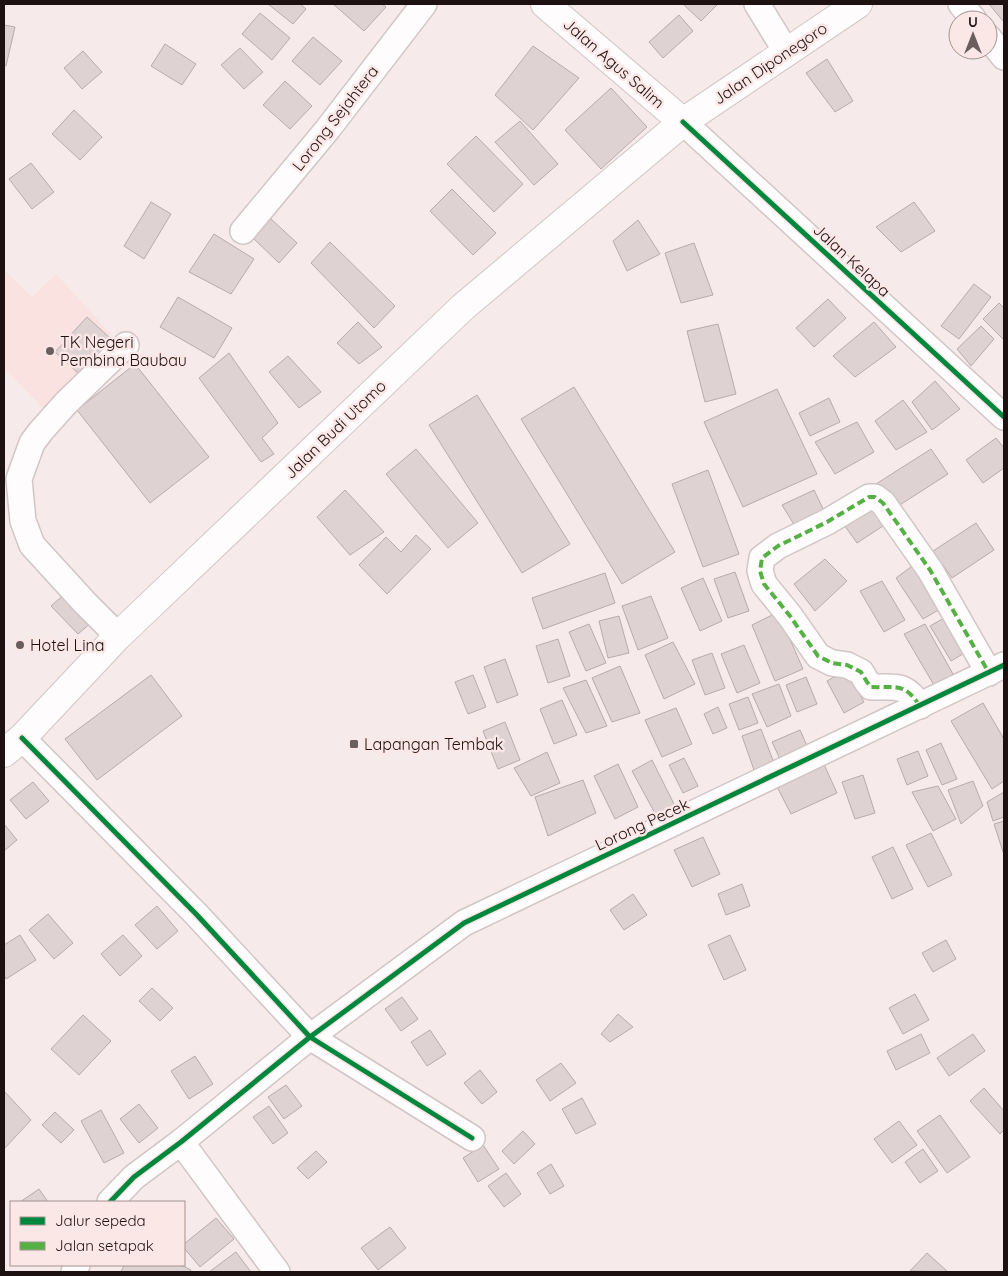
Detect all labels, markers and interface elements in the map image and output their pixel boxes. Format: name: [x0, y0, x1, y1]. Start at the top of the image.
north arrow: [948, 10, 998, 60]
text: U: [968, 13, 978, 31]
street label: Jalan Agus Salim: [559, 14, 669, 112]
street label: Jalan Diponegoro: [709, 17, 831, 109]
street label: Lorong Sejahtera: [288, 61, 382, 175]
street label: Jalan Kelapa: [809, 219, 895, 301]
place label: TK Negeri Pembina Baubau: [60, 332, 187, 370]
marker: TK Negeri Pembina Baubau: [44, 345, 56, 357]
street label: Jalan Budi Utomo: [280, 375, 390, 483]
place label: Hotel Lina: [30, 635, 105, 655]
marker: Hotel Lina: [14, 639, 26, 651]
place label: Lapangan Tembak: [364, 734, 503, 754]
marker: Lapangan Tembak: [348, 738, 360, 750]
street label: Lorong Pecek: [592, 793, 692, 855]
legend: [10, 1201, 185, 1266]
text: Jalur sepeda: [55, 1211, 146, 1230]
text: Jalan setapak: [55, 1236, 154, 1255]

